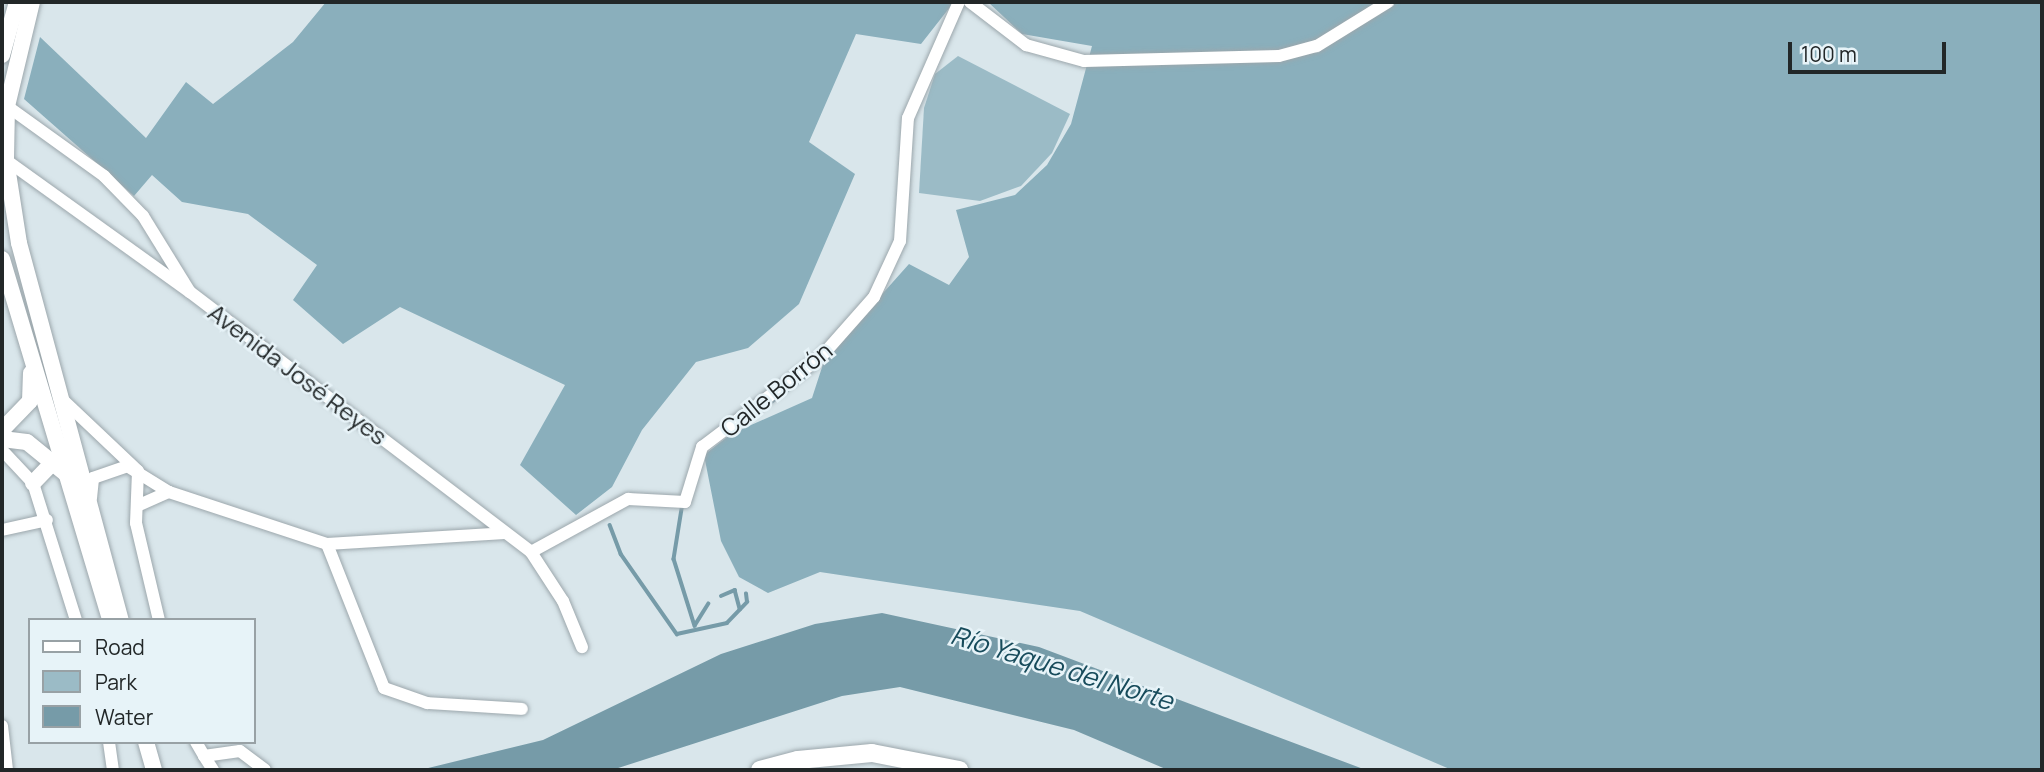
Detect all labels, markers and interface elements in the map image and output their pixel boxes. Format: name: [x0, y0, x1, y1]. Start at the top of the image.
scale bar: [1792, 28, 1950, 72]
text: 100 m: [1801, 40, 1857, 68]
street label: Avenida José Reyes: [203, 297, 393, 451]
street label: Calle Borrón: [714, 335, 838, 443]
legend: [28, 618, 256, 744]
water label: Río Yaque del Norte: [947, 619, 1177, 717]
text: Road: [95, 633, 145, 661]
text: Park: [95, 668, 137, 696]
text: Water: [95, 703, 153, 731]

